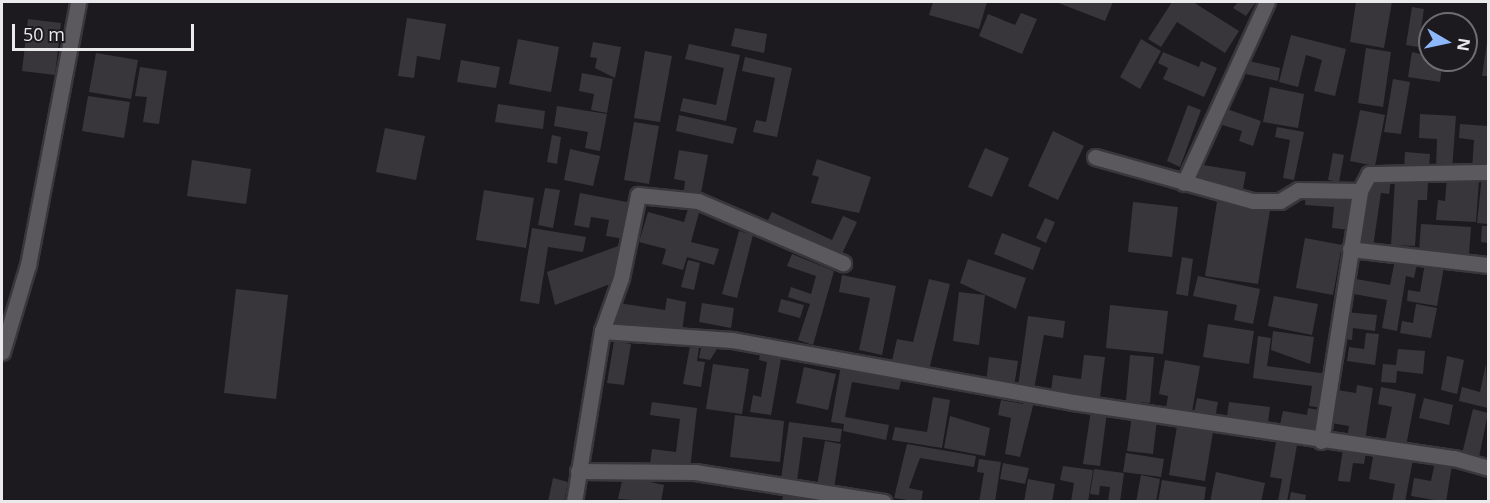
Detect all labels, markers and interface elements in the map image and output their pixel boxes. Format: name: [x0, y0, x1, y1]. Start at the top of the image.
scale bar: [15, 12, 196, 50]
north arrow: [1418, 12, 1478, 72]
text: 50 m: [23, 22, 65, 46]
text: N: [1452, 36, 1476, 53]

